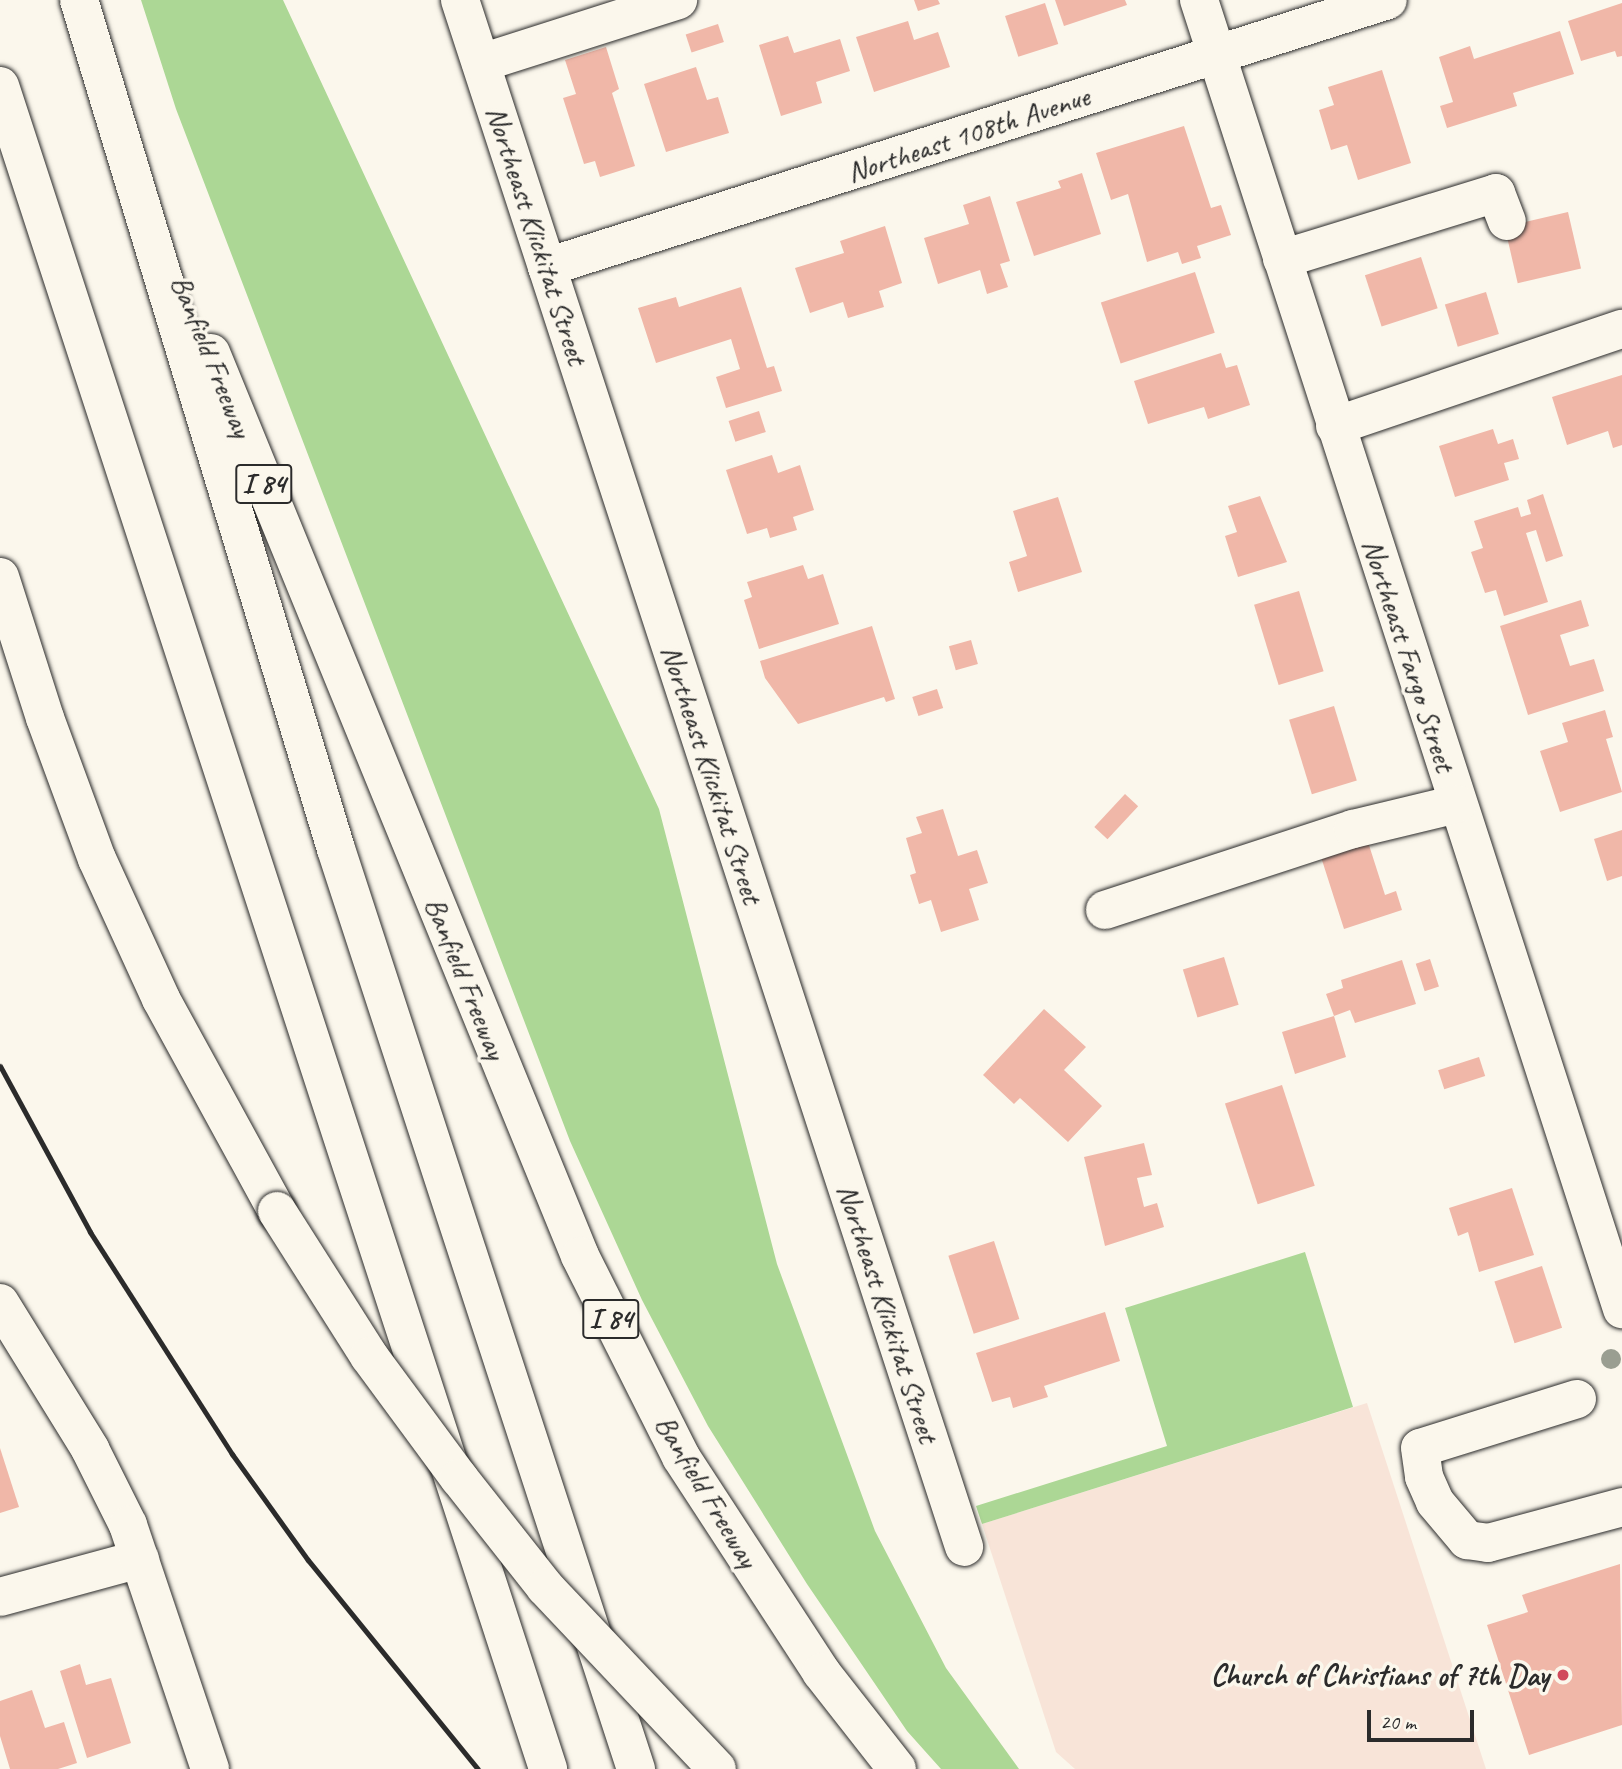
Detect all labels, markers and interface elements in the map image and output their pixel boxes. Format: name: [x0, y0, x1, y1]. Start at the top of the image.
street label: Northeast 108th Avenue: [842, 78, 1094, 190]
street label: Northeast Klickitat Street: [478, 101, 596, 369]
street label: Banfield Freeway: [163, 270, 261, 442]
road number: I 84: [234, 460, 294, 508]
street label: Northeast Fargo Street: [1354, 534, 1464, 776]
street label: Northeast Klickitat Street: [653, 640, 771, 908]
street label: Banfield Freeway: [417, 892, 515, 1064]
street label: Northeast Klickitat Street: [829, 1179, 947, 1447]
road number: I 84: [581, 1294, 641, 1344]
street label: Banfield Freeway: [647, 1408, 767, 1574]
place label: Church of Christians of 7th Day: [1211, 1657, 1549, 1693]
marker: Church of Christians of 7th Day: [1555, 1667, 1571, 1683]
scale bar: [1370, 1696, 1477, 1740]
text: 20 m: [1380, 1709, 1416, 1735]

